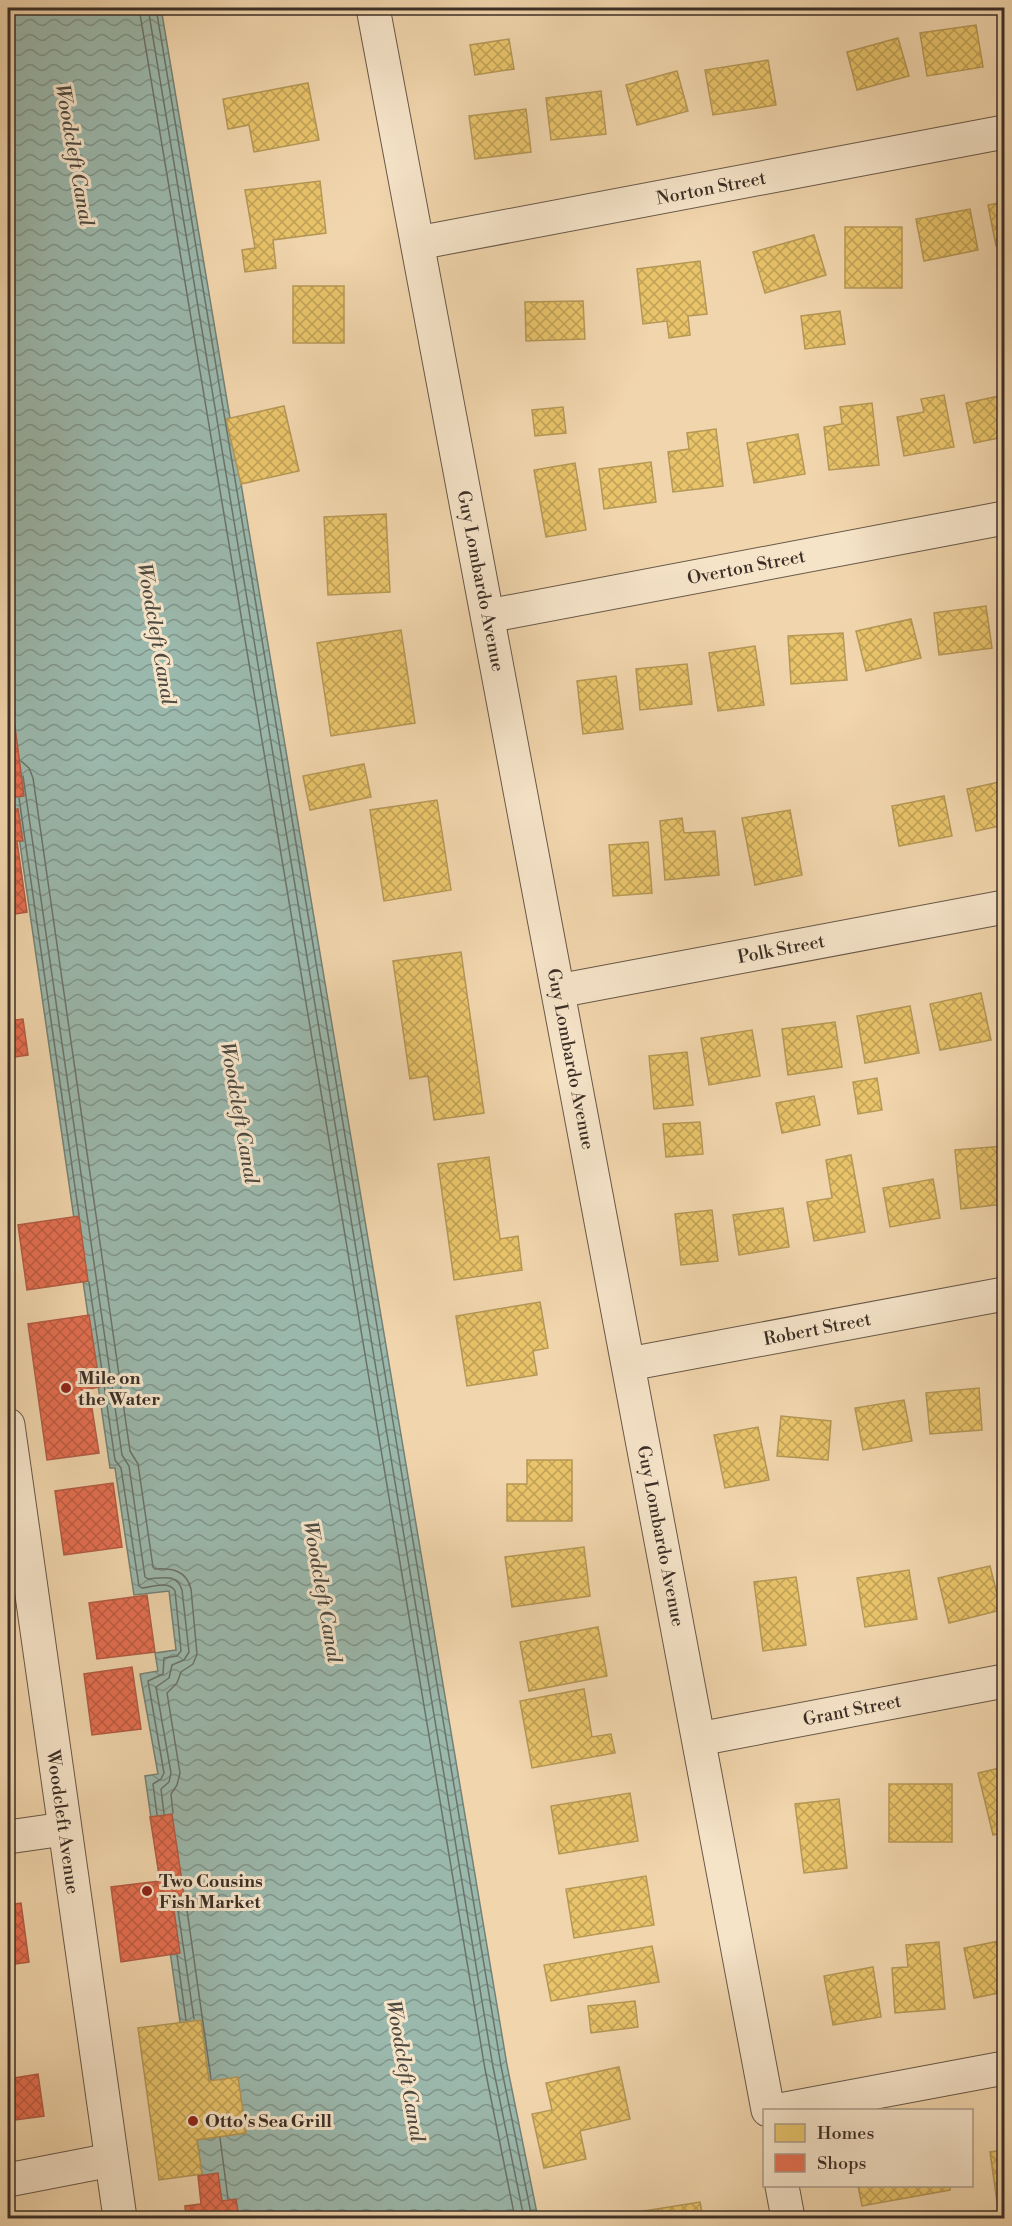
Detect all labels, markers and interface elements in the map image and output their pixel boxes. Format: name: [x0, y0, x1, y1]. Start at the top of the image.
water label: Woodcleft Canal: [49, 82, 98, 229]
street label: Norton Street: [654, 166, 768, 210]
street label: Guy Lombardo Avenue: [452, 489, 509, 674]
street label: Overton Street: [685, 545, 808, 590]
water label: Woodcleft Canal: [131, 561, 180, 708]
street label: Polk Street: [735, 930, 827, 969]
street label: Guy Lombardo Avenue: [542, 967, 599, 1152]
water label: Woodcleft Canal: [214, 1040, 263, 1187]
street label: Robert Street: [761, 1308, 873, 1351]
place label: Mile on the Water: [78, 1367, 160, 1411]
marker: Mile on the Water: [59, 1381, 73, 1395]
street label: Guy Lombardo Avenue: [632, 1444, 689, 1629]
water label: Woodcleft Canal: [297, 1519, 346, 1666]
street label: Grant Street: [801, 1690, 904, 1731]
street label: Woodcleft Avenue: [41, 1747, 84, 1896]
place label: Two Cousins Fish Market: [159, 1870, 263, 1914]
marker: Two Cousins Fish Market: [140, 1884, 154, 1898]
water label: Woodcleft Canal: [380, 1998, 429, 2145]
legend: [763, 2109, 973, 2187]
place label: Otto's Sea Grill: [205, 2110, 332, 2133]
marker: Otto's Sea Grill: [186, 2114, 200, 2128]
text: Homes: [817, 2122, 874, 2145]
text: Shops: [817, 2152, 867, 2175]

